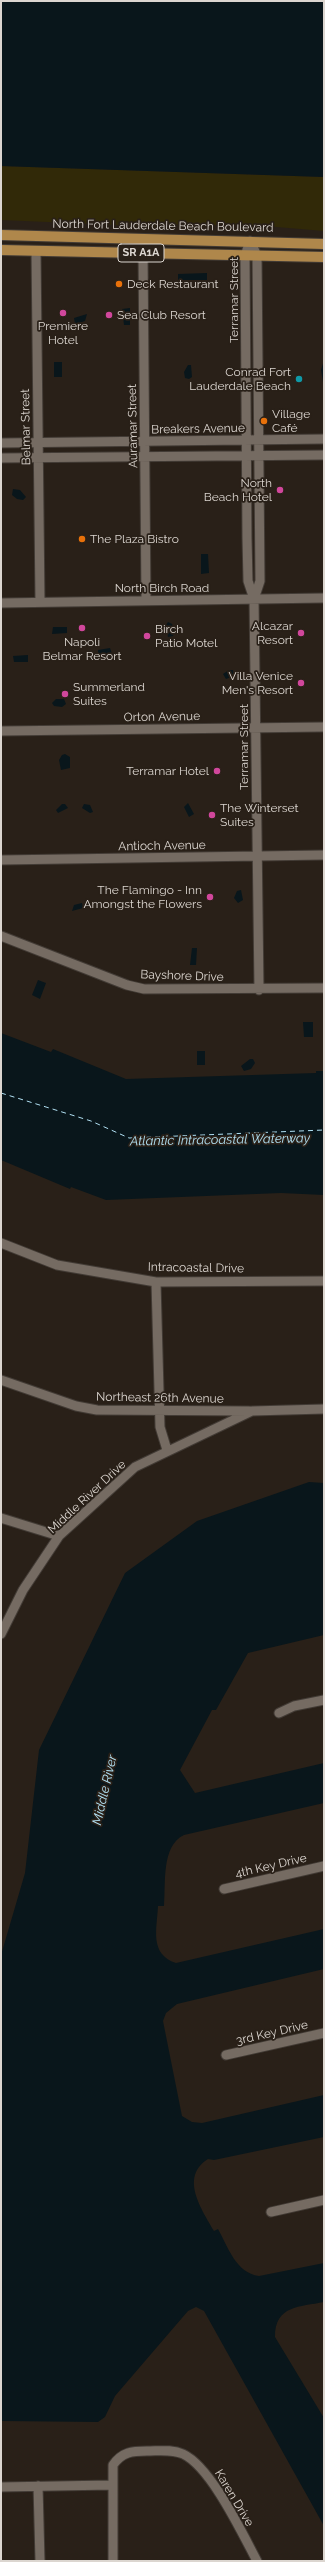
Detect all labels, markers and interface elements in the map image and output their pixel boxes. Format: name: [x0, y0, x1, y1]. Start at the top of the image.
street label: North Fort Lauderdale Beach Boulevard: [52, 217, 274, 235]
road number: SR A1A: [118, 244, 164, 262]
street label: Terramar Street: [227, 257, 241, 343]
place label: Deck Restaurant: [127, 277, 218, 291]
marker: Deck Restaurant: [114, 279, 124, 289]
marker: Premiere Hotel: [58, 308, 68, 318]
place label: Sea Club Resort: [117, 308, 206, 322]
marker: Sea Club Resort: [104, 310, 114, 320]
place label: Premiere Hotel: [38, 319, 88, 347]
place label: Conrad Fort Lauderdale Beach: [189, 365, 291, 393]
marker: Conrad Fort Lauderdale Beach: [294, 374, 304, 384]
street label: Auramar Street: [125, 384, 141, 468]
street label: Belmar Street: [18, 389, 34, 465]
place label: Village Café: [272, 407, 310, 435]
marker: Village Café: [259, 416, 269, 426]
street label: Breakers Avenue: [151, 421, 245, 437]
place label: North Beach Hotel: [204, 476, 272, 504]
marker: North Beach Hotel: [275, 485, 285, 495]
place label: The Plaza Bistro: [90, 532, 179, 546]
marker: The Plaza Bistro: [77, 534, 87, 544]
street label: North Birch Road: [115, 581, 209, 595]
place label: Alcazar Resort: [252, 619, 293, 647]
place label: Birch Patio Motel: [155, 622, 217, 650]
marker: Napoli Belmar Resort: [77, 623, 87, 633]
marker: Alcazar Resort: [296, 628, 306, 638]
marker: Birch Patio Motel: [142, 631, 152, 641]
place label: Napoli Belmar Resort: [43, 635, 121, 663]
place label: Villa Venice Men's Resort: [222, 669, 293, 697]
marker: Villa Venice Men's Resort: [296, 678, 306, 688]
place label: Summerland Suites: [73, 680, 145, 708]
marker: Summerland Suites: [60, 689, 70, 699]
street label: Terramar Street: [237, 704, 251, 790]
street label: Orton Avenue: [124, 709, 200, 725]
place label: Terramar Hotel: [126, 764, 209, 778]
marker: Terramar Hotel: [212, 766, 222, 776]
place label: The Winterset Suites: [220, 801, 298, 829]
marker: The Winterset Suites: [207, 810, 217, 820]
street label: Antioch Avenue: [118, 838, 206, 854]
place label: The Flamingo - Inn Amongst the Flowers: [83, 883, 202, 911]
marker: The Flamingo - Inn Amongst the Flowers: [205, 892, 215, 902]
street label: Bayshore Drive: [140, 967, 224, 985]
water label: Atlantic Intracoastal Waterway: [130, 1131, 310, 1149]
street label: Intracoastal Drive: [148, 1260, 244, 1276]
street label: Northeast 26th Avenue: [96, 1390, 224, 1406]
street label: Middle River Drive: [45, 1457, 129, 1537]
water label: Middle River: [89, 1753, 121, 1827]
street label: 4th Key Drive: [234, 1851, 308, 1881]
street label: 3rd Key Drive: [235, 2018, 309, 2048]
street label: Karen Drive: [211, 2467, 257, 2529]

